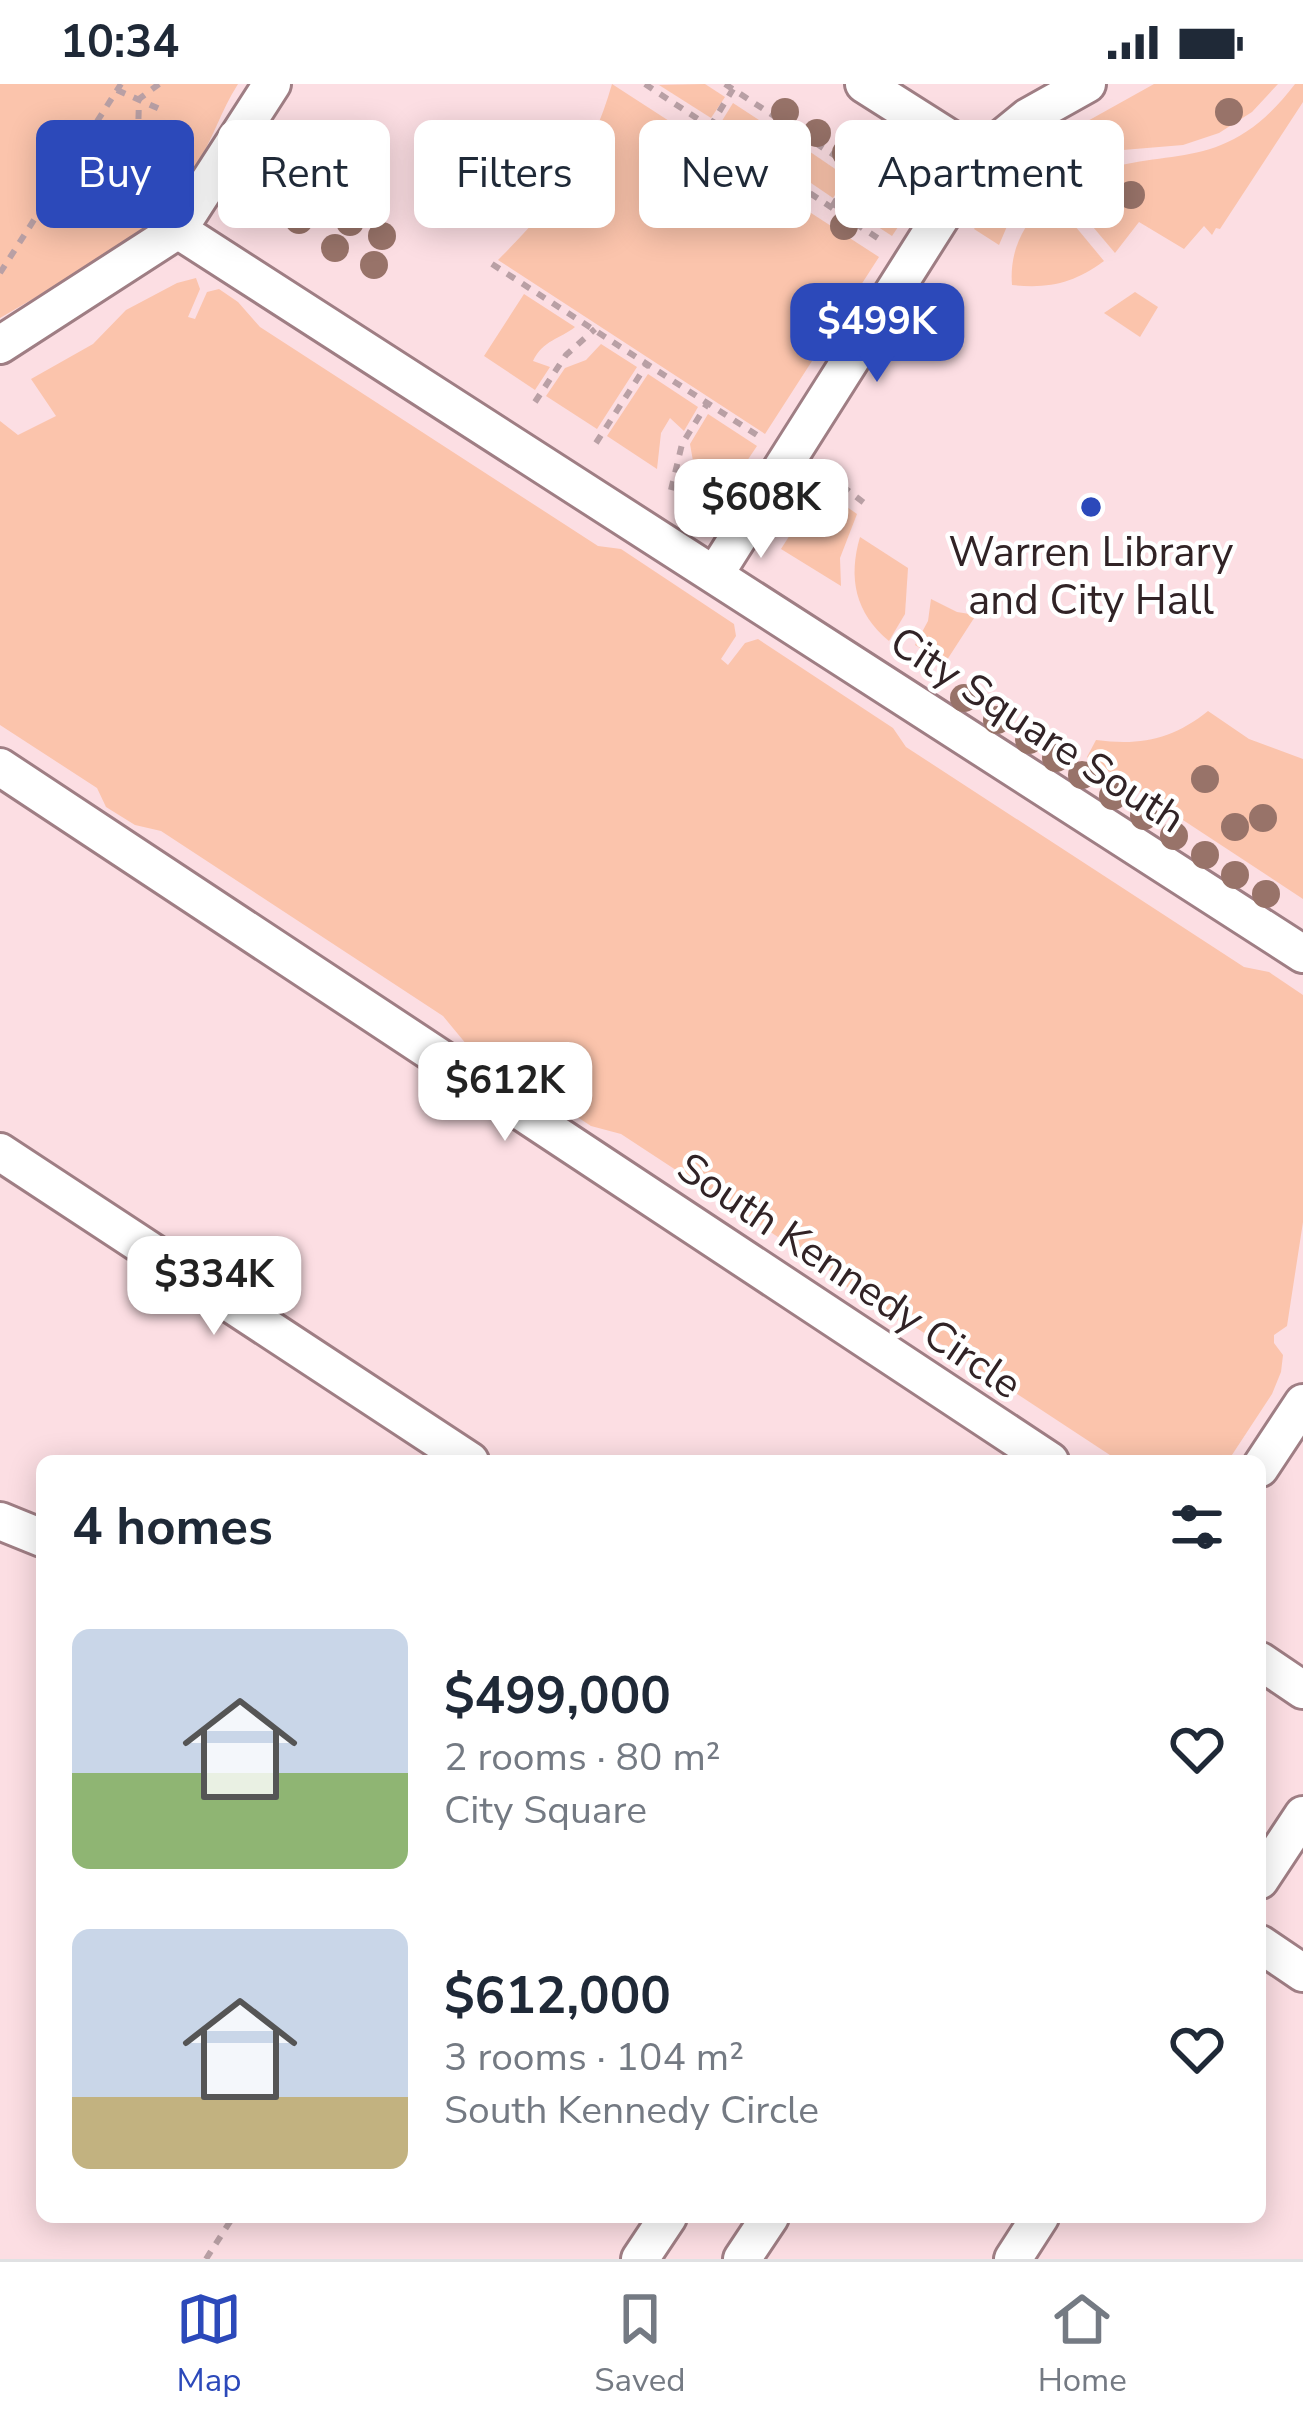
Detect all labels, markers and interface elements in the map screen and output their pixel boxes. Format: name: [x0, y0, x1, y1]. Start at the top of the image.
text: 10:34: [60, 12, 179, 73]
chip: Buy: [36, 120, 194, 228]
chip: Rent: [218, 120, 390, 228]
chip: Filters: [414, 120, 615, 228]
chip: New: [639, 120, 811, 228]
chip: Apartment: [835, 120, 1124, 228]
pin: $499K: [793, 283, 961, 385]
text: $499K: [817, 295, 937, 348]
pin: $608K: [677, 459, 845, 561]
text: $608K: [701, 471, 821, 524]
marker: Warren Library and City Hall: [1078, 494, 1104, 520]
place label: Warren Library and City Hall: [949, 524, 1234, 629]
street label: City Square South: [879, 614, 1196, 847]
pin: $612K: [421, 1042, 589, 1144]
text: $612K: [445, 1054, 565, 1107]
street label: South Kennedy Circle: [666, 1140, 1033, 1413]
pin: $334K: [130, 1236, 298, 1338]
text: $334K: [154, 1248, 274, 1301]
text: 4 homes: [72, 1492, 273, 1562]
icon: filters: [1164, 1494, 1230, 1560]
text: $499,000: [444, 1661, 671, 1731]
icon: home: [168, 1677, 312, 1821]
icon: heart: [1164, 1716, 1230, 1782]
text: 2 rooms · 80 m²: [444, 1731, 721, 1784]
text: City Square: [444, 1784, 647, 1837]
text: $612,000: [444, 1961, 671, 2031]
icon: home: [168, 1977, 312, 2121]
icon: heart: [1164, 2016, 1230, 2082]
text: 3 rooms · 104 m²: [444, 2031, 744, 2084]
text: South Kennedy Circle: [444, 2084, 819, 2137]
tab: Map: [176, 2286, 242, 2403]
tab: Saved: [594, 2286, 685, 2403]
tab: Home: [1038, 2286, 1127, 2403]

